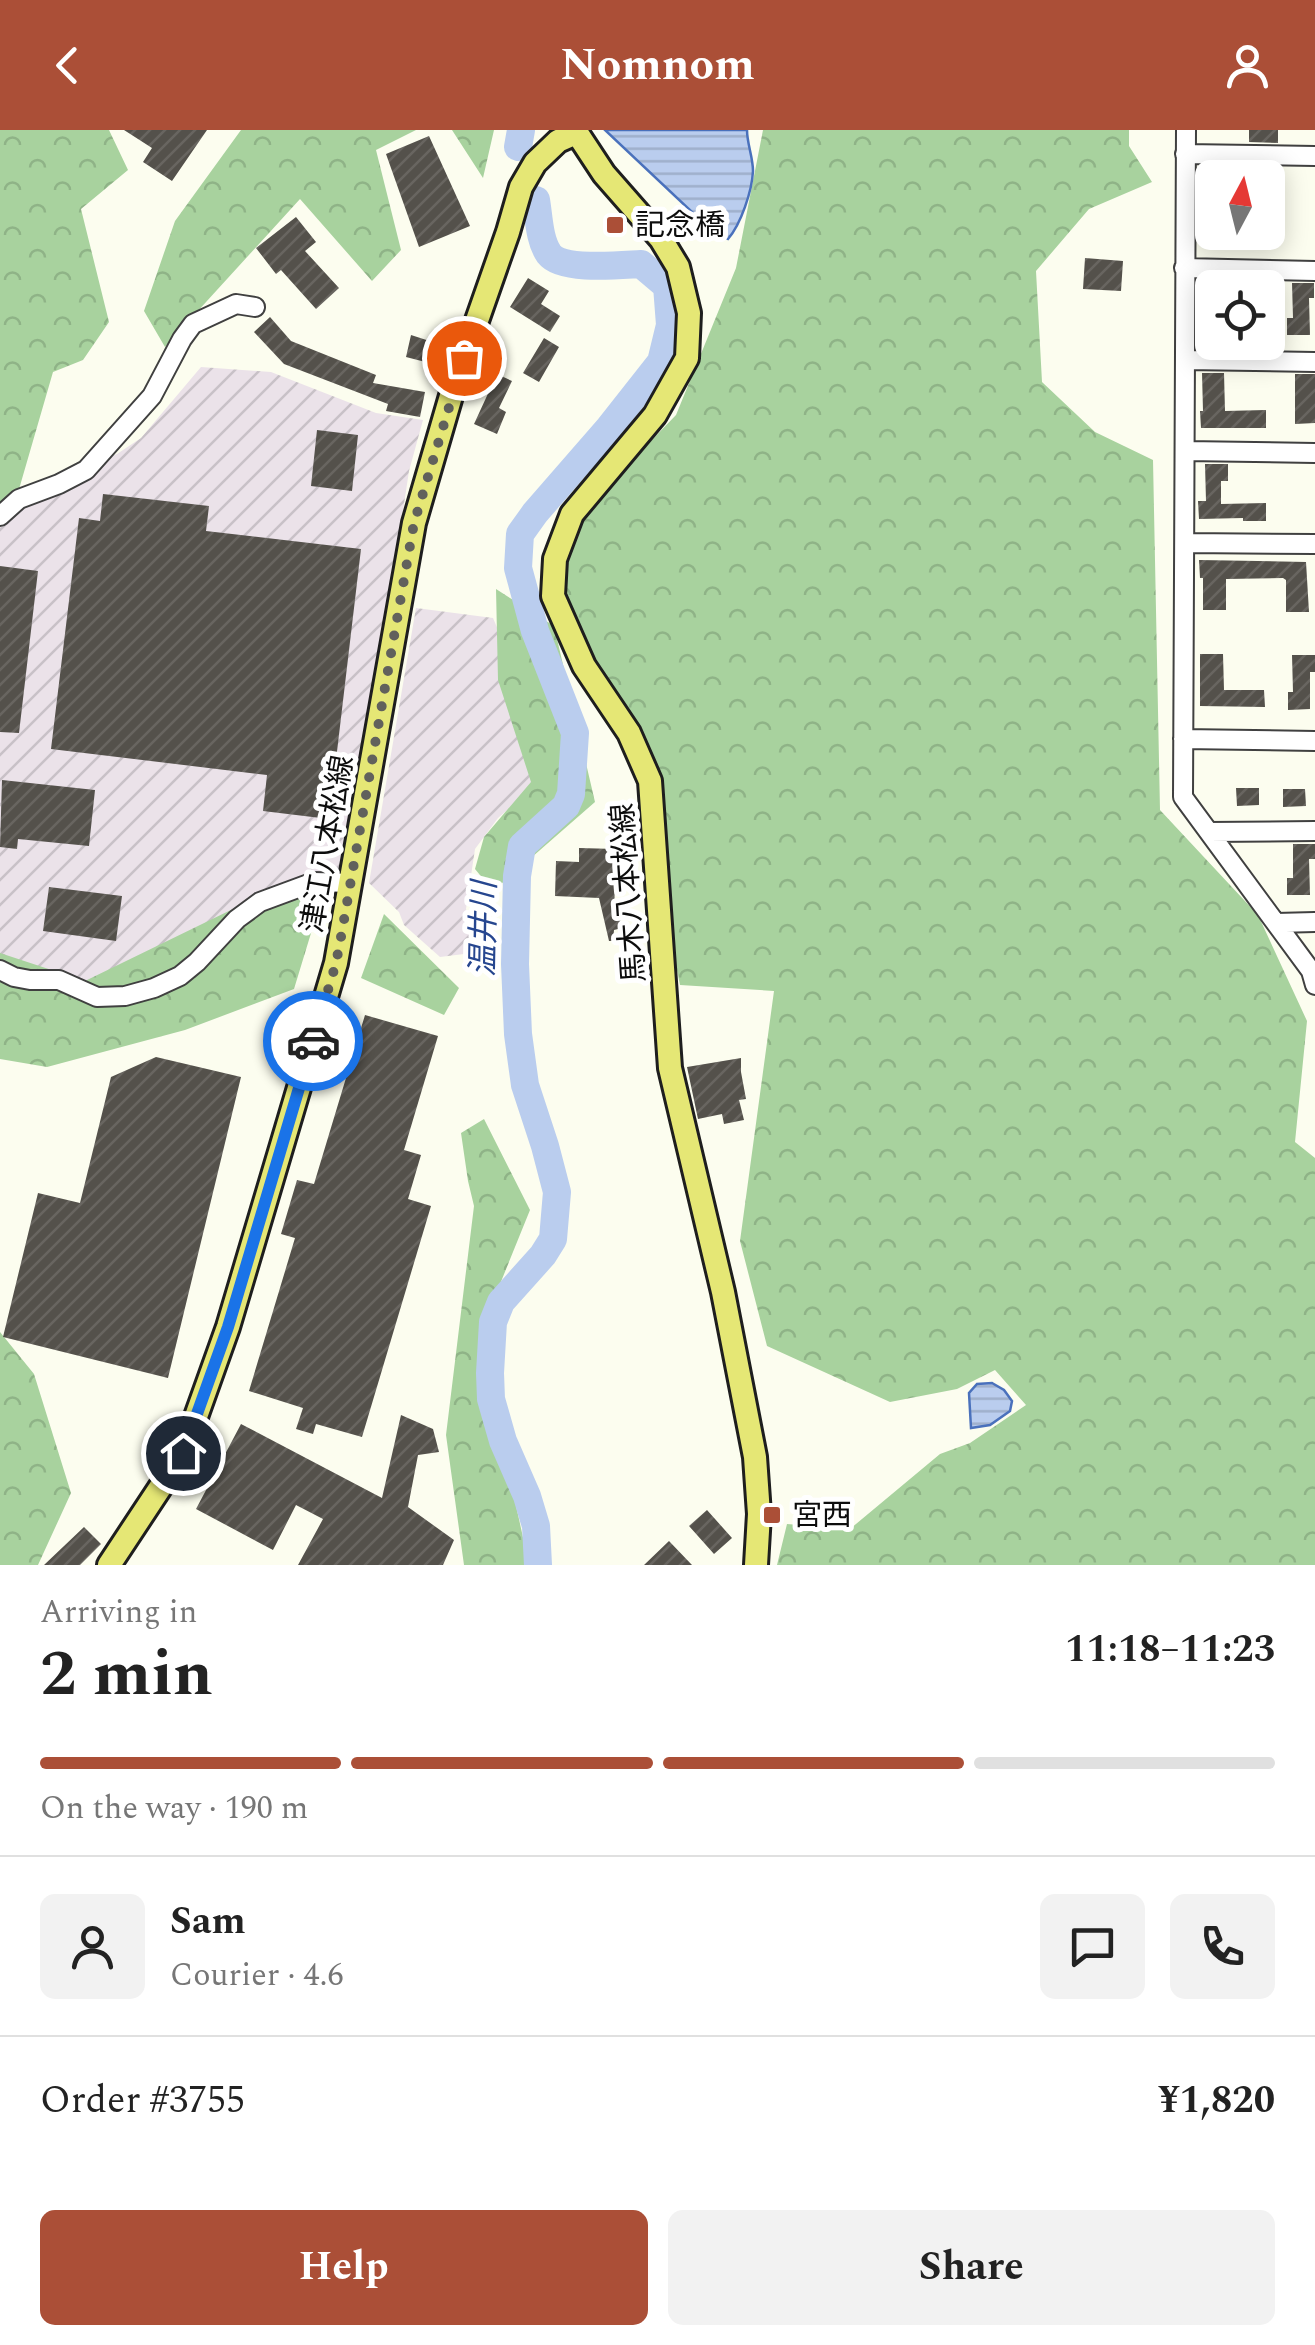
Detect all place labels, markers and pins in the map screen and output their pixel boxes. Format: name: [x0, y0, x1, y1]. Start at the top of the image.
place label: 記念橋: [635, 203, 725, 249]
marker: 記念橋: [604, 214, 626, 236]
pin: [422, 316, 507, 401]
pin: [141, 1411, 226, 1496]
place label: 宮西: [792, 1493, 852, 1539]
marker: 宮西: [761, 1504, 783, 1526]

